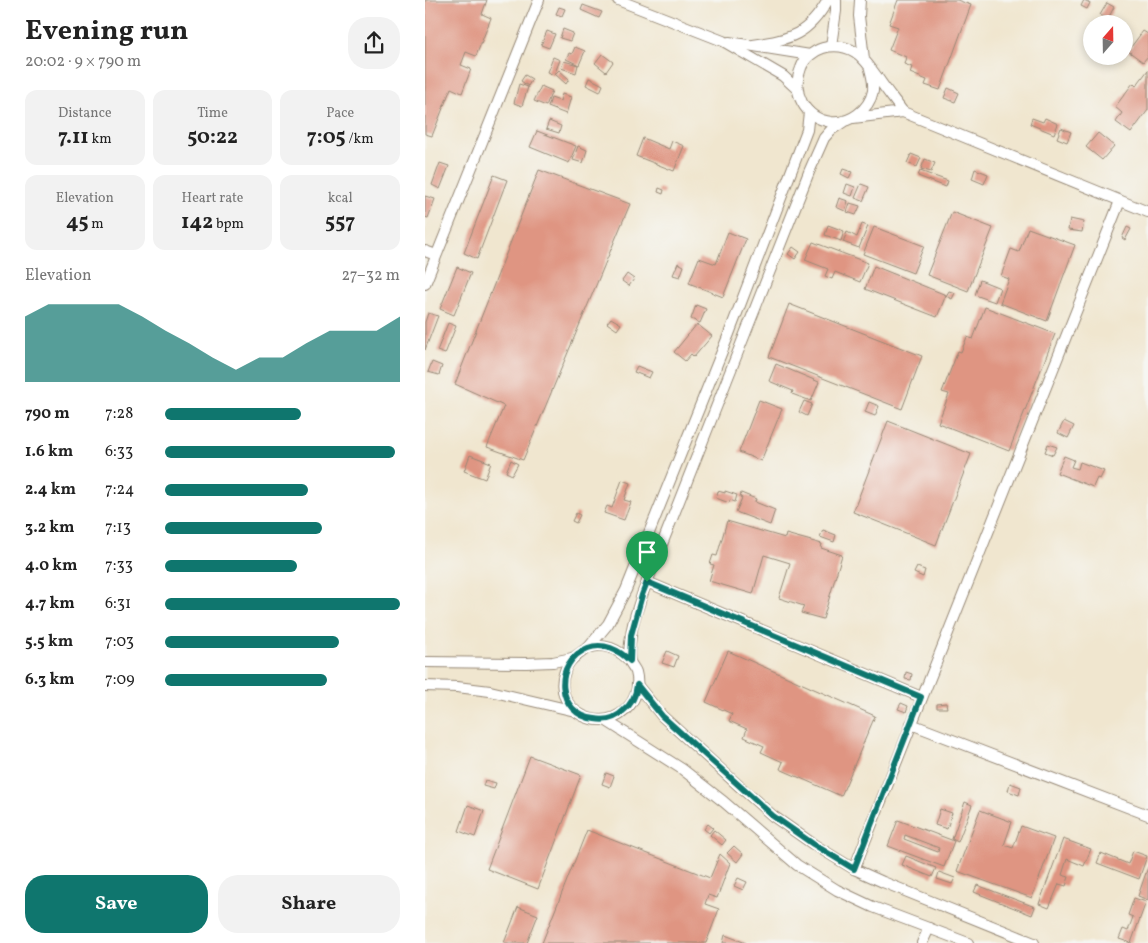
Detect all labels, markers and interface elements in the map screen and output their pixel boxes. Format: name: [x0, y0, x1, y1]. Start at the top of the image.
text: Evening run: [25, 12, 189, 51]
north arrow: [1083, 15, 1133, 65]
map controls: [1083, 15, 1133, 65]
button: share: [348, 17, 400, 69]
text: 20:02 · 9 × 790 m: [25, 51, 141, 73]
text: Distance: [58, 104, 112, 123]
text: Time: [197, 104, 228, 123]
text: Pace: [326, 104, 354, 123]
text: 7.11: [58, 123, 89, 152]
text: 50:22: [187, 123, 238, 152]
text: 7:05: [307, 123, 346, 152]
text: km: [89, 130, 112, 149]
text: /km: [346, 130, 374, 149]
text: Elevation: [56, 189, 114, 208]
text: Heart rate: [182, 189, 243, 208]
text: kcal: [328, 189, 353, 208]
text: 45: [66, 208, 88, 237]
text: 142: [181, 208, 213, 237]
text: 557: [325, 208, 355, 237]
text: m: [88, 215, 104, 234]
text: bpm: [213, 215, 244, 234]
text: Elevation: [25, 265, 92, 287]
text: 27–32 m: [341, 265, 400, 287]
text: 790 m: [25, 403, 70, 425]
text: 7:28: [105, 403, 133, 425]
text: 1.6 km: [25, 441, 73, 463]
text: 6:33: [105, 441, 133, 463]
text: 2.4 km: [25, 479, 76, 501]
text: 7:24: [105, 479, 134, 501]
text: 3.2 km: [25, 517, 74, 539]
text: 7:13: [105, 517, 131, 539]
pin: [626, 531, 668, 582]
icon: arrive: [633, 538, 661, 566]
text: 4.0 km: [25, 555, 77, 577]
text: 7:33: [105, 555, 133, 577]
text: 4.7 km: [25, 593, 75, 615]
text: 6:31: [105, 593, 131, 615]
text: 5.5 km: [25, 631, 73, 653]
text: 7:03: [105, 631, 134, 653]
text: 6.3 km: [25, 669, 75, 691]
text: 7:09: [105, 669, 135, 691]
button: Save: [25, 875, 208, 933]
button: Share: [218, 875, 400, 933]

